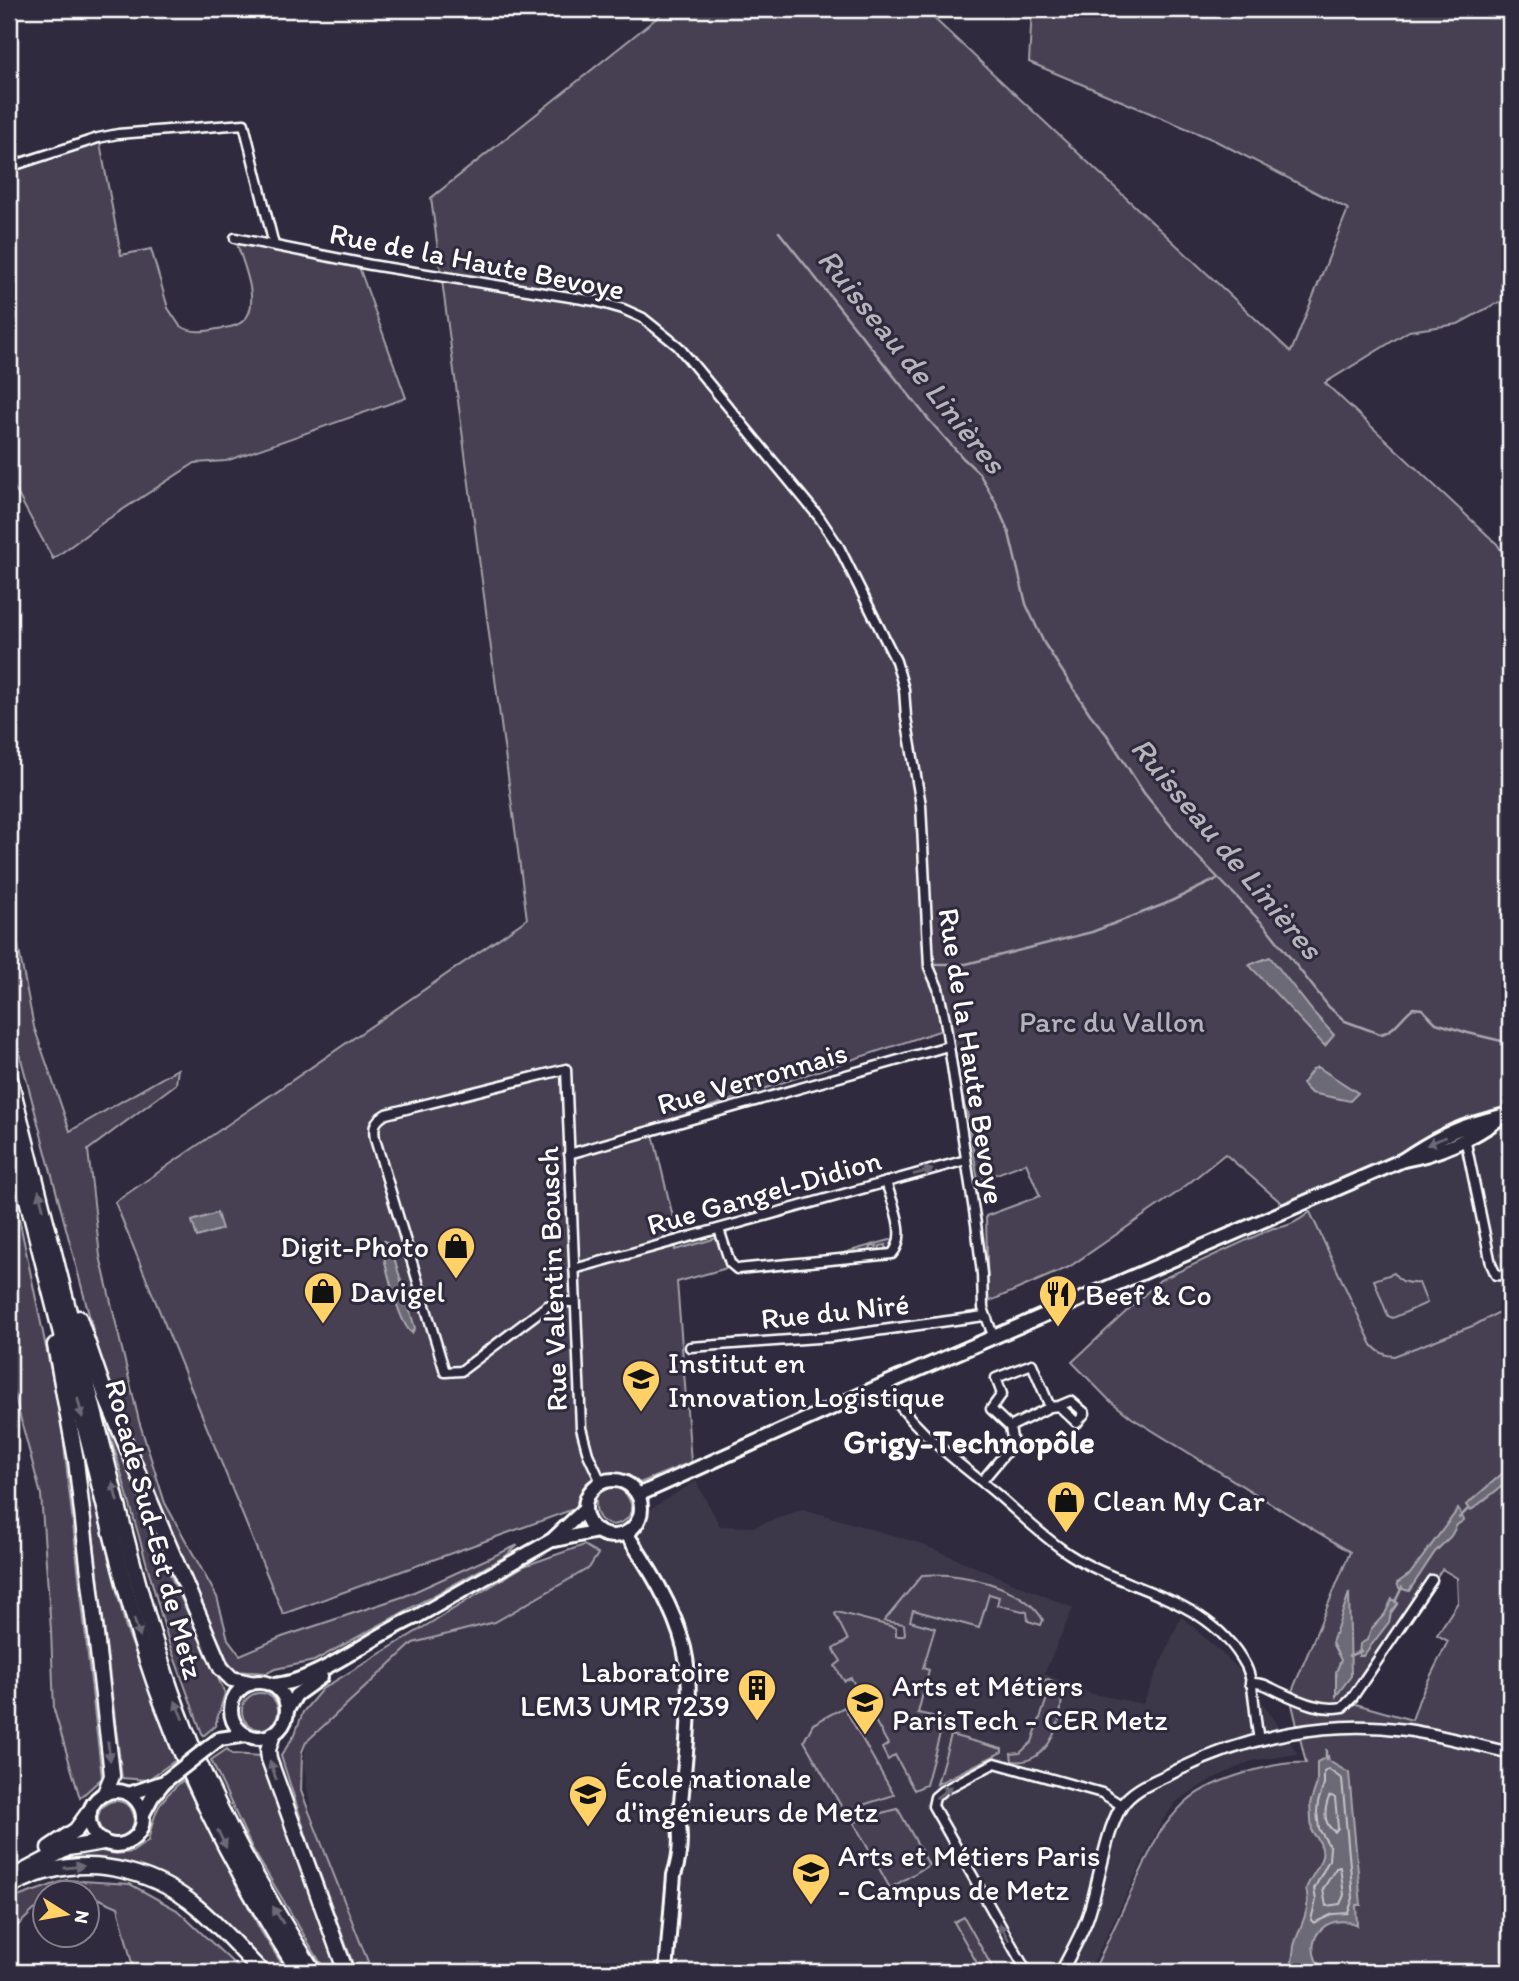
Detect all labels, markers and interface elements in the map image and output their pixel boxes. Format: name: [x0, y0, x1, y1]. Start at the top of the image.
street label: Rue de la Haute Bevoye: [326, 214, 628, 308]
water label: Ruisseau de Linières: [810, 241, 1015, 482]
water label: Ruisseau de Linières: [1123, 729, 1332, 968]
street label: Rue de la Haute Bevoye: [930, 905, 1014, 1207]
park label: Parc du Vallon: [1019, 1003, 1205, 1040]
street label: Rue Verronnais: [653, 1033, 851, 1123]
one-way arrow: [1426, 1135, 1446, 1147]
street label: Rue Gangel-Didion: [643, 1141, 885, 1243]
street label: Rue Valentin Bousch: [529, 1146, 575, 1412]
one-way arrow: [913, 1166, 934, 1176]
one-way arrow: [35, 1189, 46, 1211]
shop icon: Digit-Photo: [435, 1225, 477, 1280]
place label: Digit-Photo: [280, 1228, 429, 1265]
shop icon: Davigel: [302, 1270, 344, 1325]
place label: Davigel: [350, 1273, 446, 1310]
restaurant icon: Beef & Co: [1037, 1273, 1079, 1328]
place label: Beef & Co: [1085, 1276, 1212, 1313]
street label: Rue du Niré: [759, 1285, 911, 1337]
place label: Institut en Innovation Logistique: [668, 1344, 945, 1415]
school or university icon: Institut en Innovation Logistique: [620, 1358, 662, 1413]
street label: Rocade Sud-Est de Metz: [97, 1375, 213, 1683]
one-way arrow: [75, 1397, 86, 1419]
district label: Grigy-Technopôle: [843, 1422, 1095, 1461]
shop icon: Clean My Car: [1045, 1479, 1087, 1534]
one-way arrow: [109, 1481, 120, 1503]
place label: Clean My Car: [1093, 1482, 1265, 1519]
one-way arrow: [132, 1618, 143, 1639]
place label: Laboratoire LEM3 UMR 7239: [520, 1653, 730, 1724]
building icon: Laboratoire LEM3 UMR 7239: [736, 1667, 778, 1722]
place label: Arts et Métiers ParisTech - CER Metz: [892, 1667, 1168, 1738]
school or university icon: Arts et Métiers ParisTech - CER Metz: [844, 1681, 886, 1736]
one-way arrow: [173, 1700, 185, 1720]
one-way arrow: [104, 1740, 115, 1762]
one-way arrow: [267, 1759, 278, 1780]
place label: École nationale d'ingénieurs de Metz: [615, 1759, 879, 1830]
school or university icon: École nationale d'ingénieurs de Metz: [567, 1773, 609, 1828]
one-way arrow: [935, 1785, 954, 1799]
one-way arrow: [216, 1829, 228, 1849]
place label: Arts et Métiers Paris - Campus de Metz: [838, 1837, 1100, 1908]
school or university icon: Arts et Métiers Paris - Campus de Metz: [790, 1851, 832, 1906]
one-way arrow: [63, 1861, 85, 1872]
north arrow: [32, 1880, 102, 1950]
one-way arrow: [272, 1905, 284, 1924]
text: N: [70, 1909, 95, 1926]
one-way arrow: [998, 1922, 1010, 1942]

